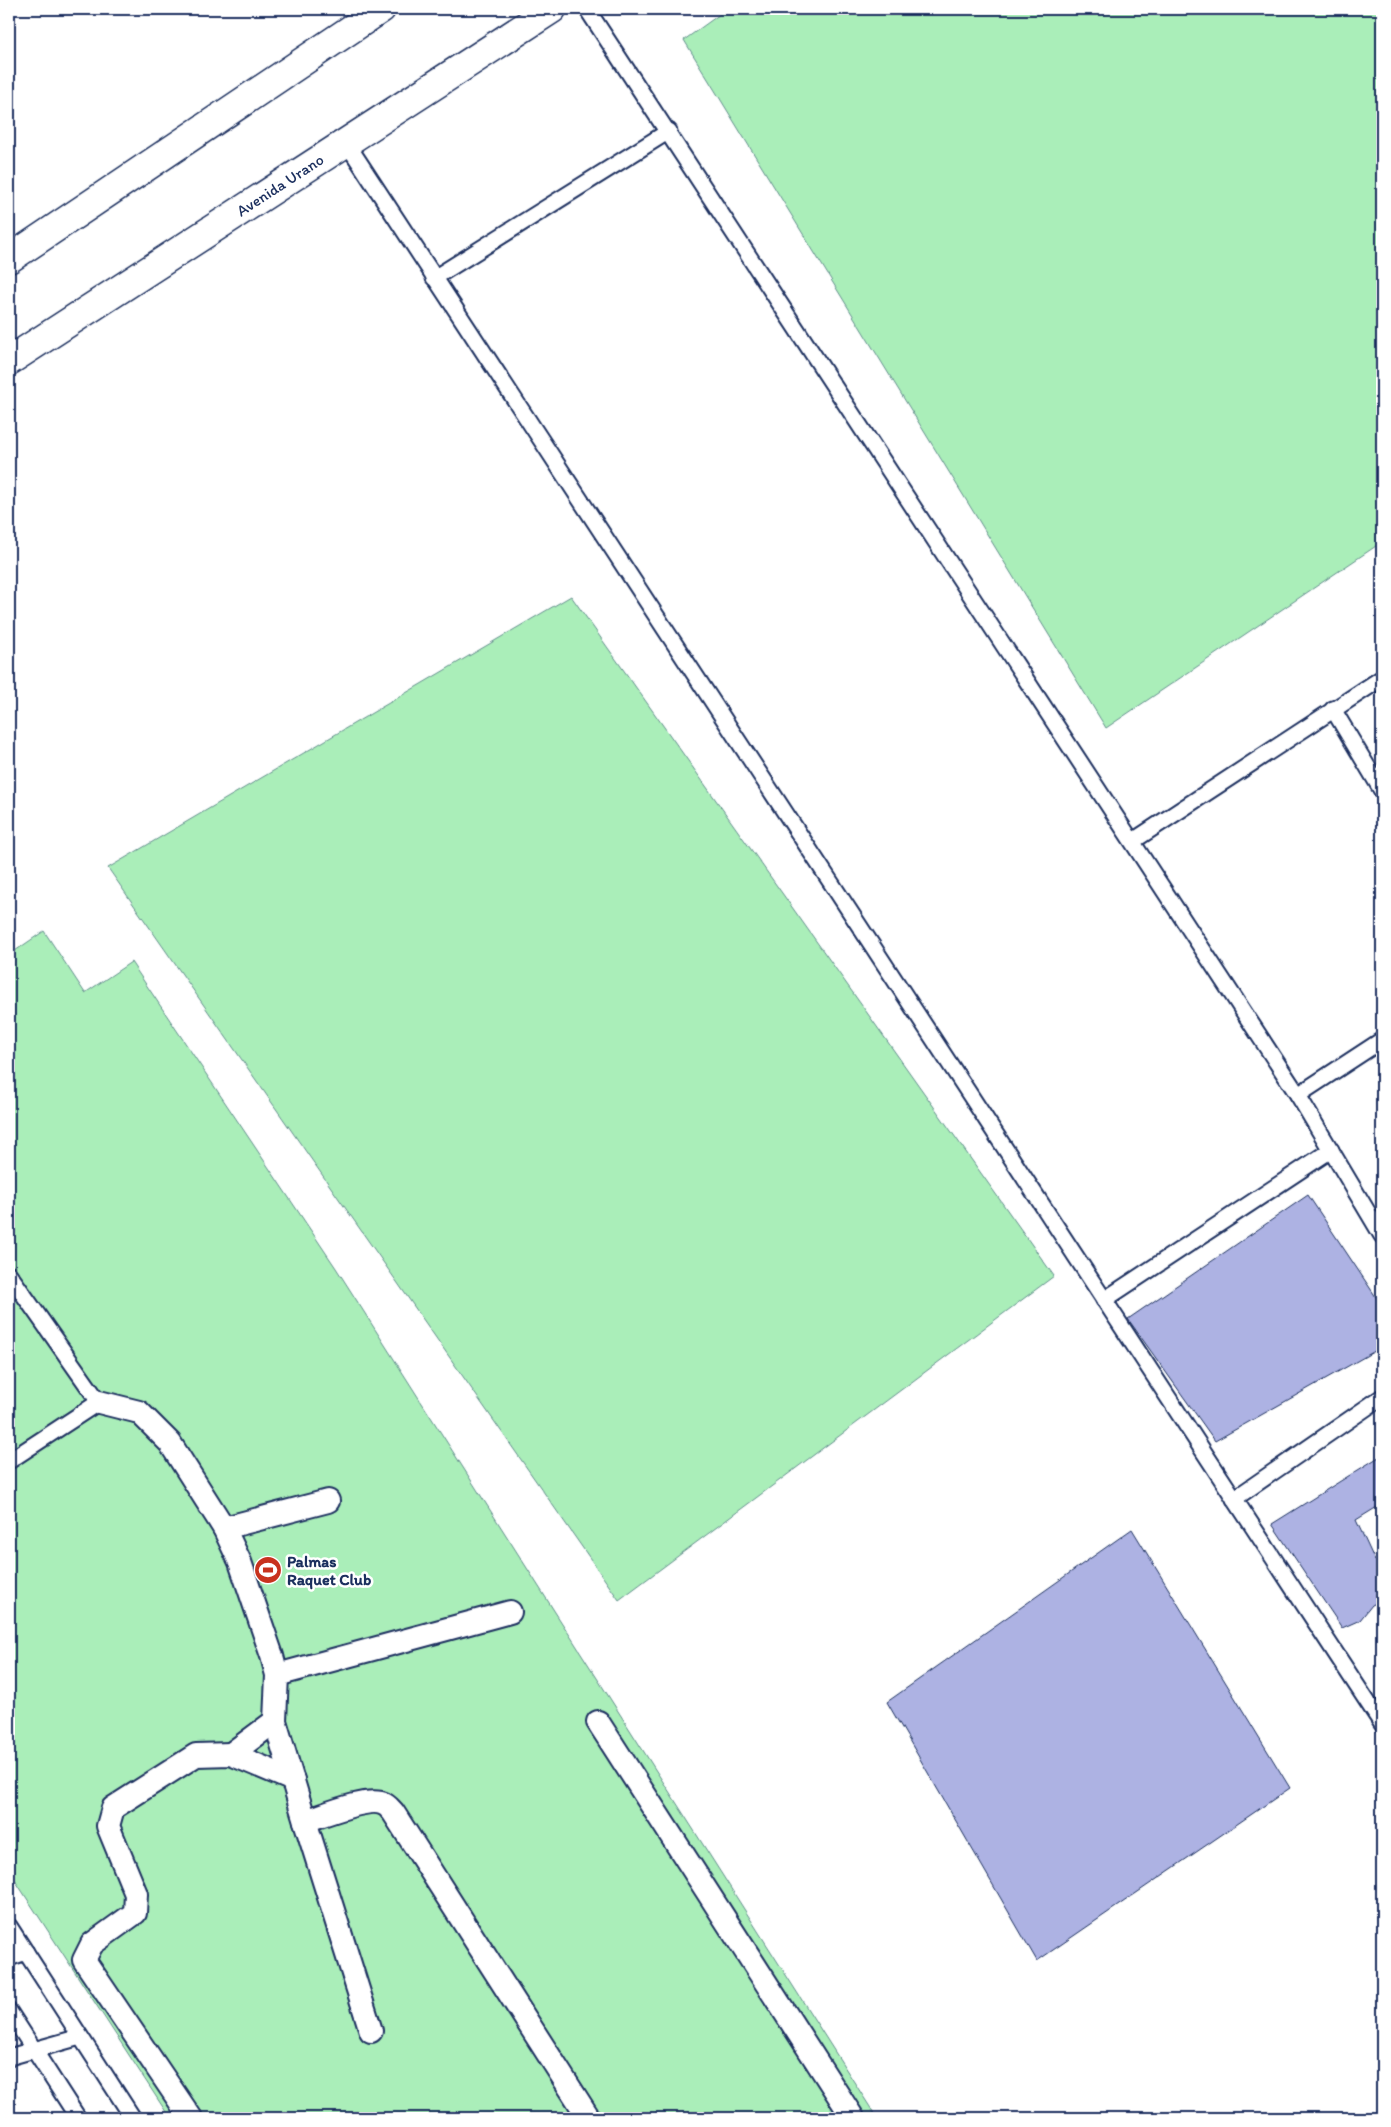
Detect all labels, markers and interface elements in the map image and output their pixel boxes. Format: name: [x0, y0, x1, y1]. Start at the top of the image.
street label: Avenida Urano: [233, 150, 327, 220]
place label: Palmas Raquet Club: [287, 1552, 371, 1590]
sports icon: Palmas Raquet Club: [253, 1555, 283, 1585]

